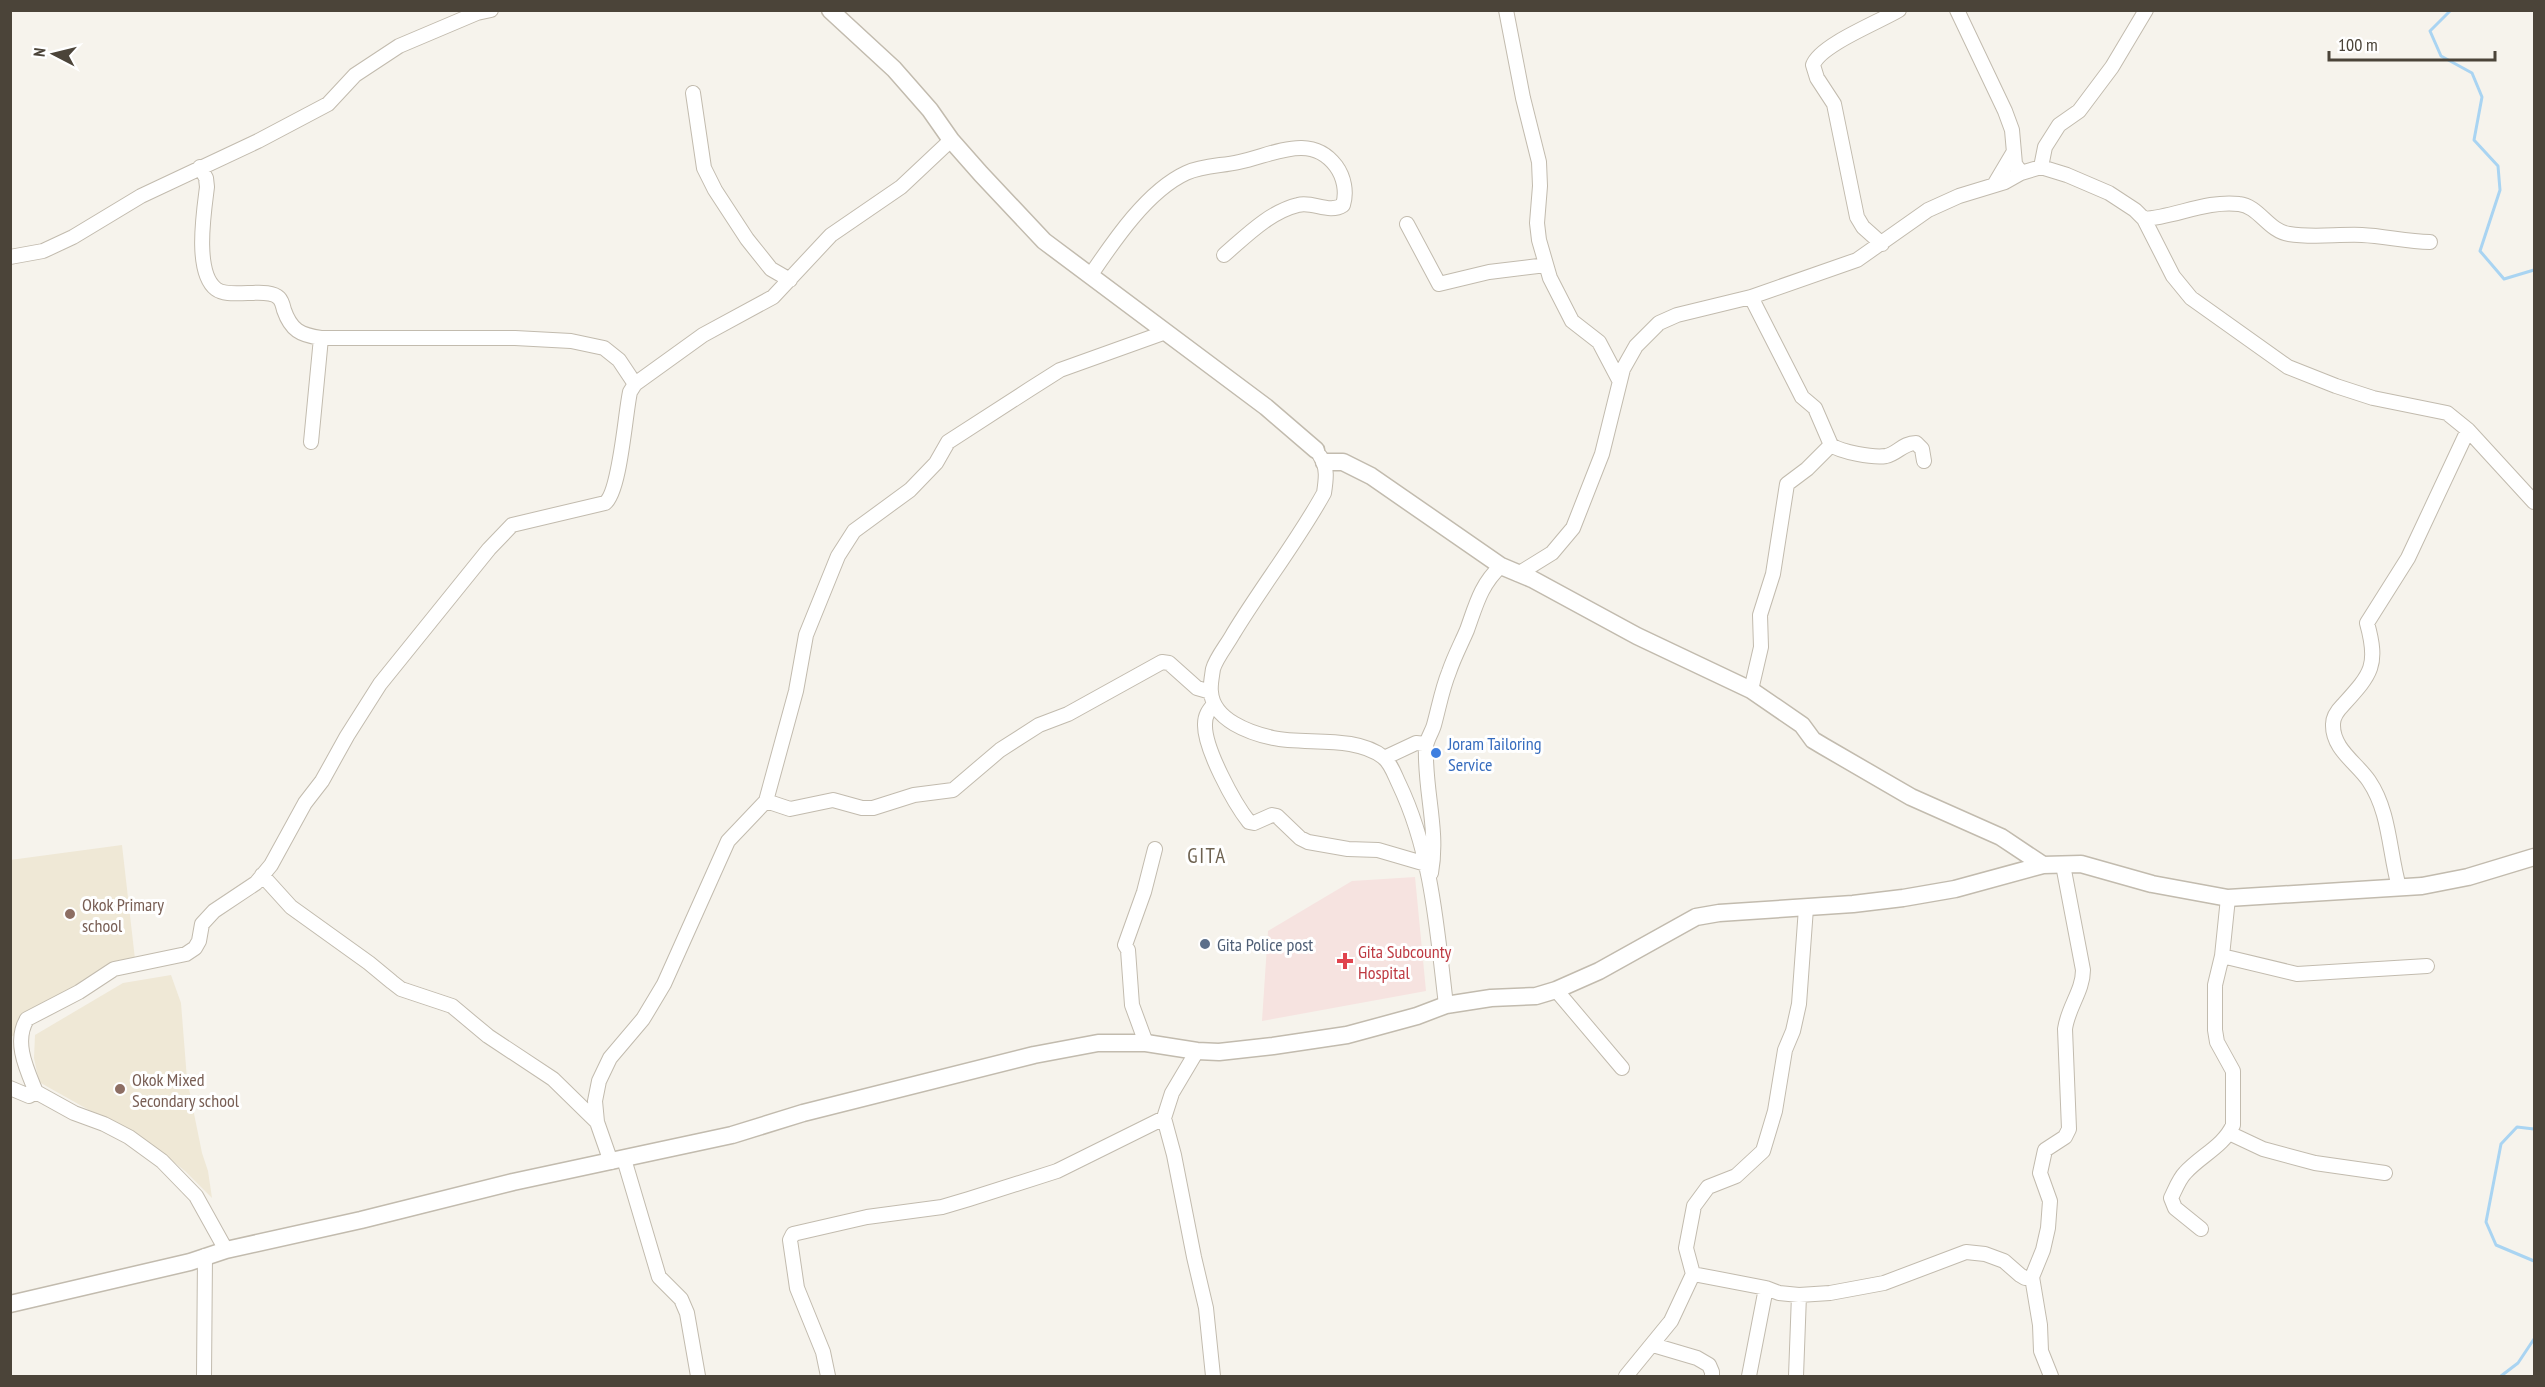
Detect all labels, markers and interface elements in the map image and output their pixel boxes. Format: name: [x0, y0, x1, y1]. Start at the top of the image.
north arrow: [24, 24, 84, 84]
scale bar: [2329, 24, 2496, 62]
text: 100 m: [2338, 33, 2378, 56]
text: N: [29, 47, 50, 58]
place label: Joram Tailoring Service: [1447, 732, 1541, 776]
marker: Joram Tailoring Service: [1429, 746, 1443, 760]
district label: GITA: [1187, 842, 1227, 869]
place label: Okok Primary school: [82, 893, 164, 937]
marker: Okok Primary school: [63, 907, 77, 921]
place label: Gita Police post: [1217, 933, 1313, 956]
marker: Gita Police post: [1198, 937, 1212, 951]
place label: Gita Subcounty Hospital: [1358, 940, 1451, 984]
marker: Gita Subcounty Hospital: [1336, 952, 1354, 970]
place label: Okok Mixed Secondary school: [132, 1068, 240, 1112]
marker: Okok Mixed Secondary school: [113, 1082, 127, 1096]

